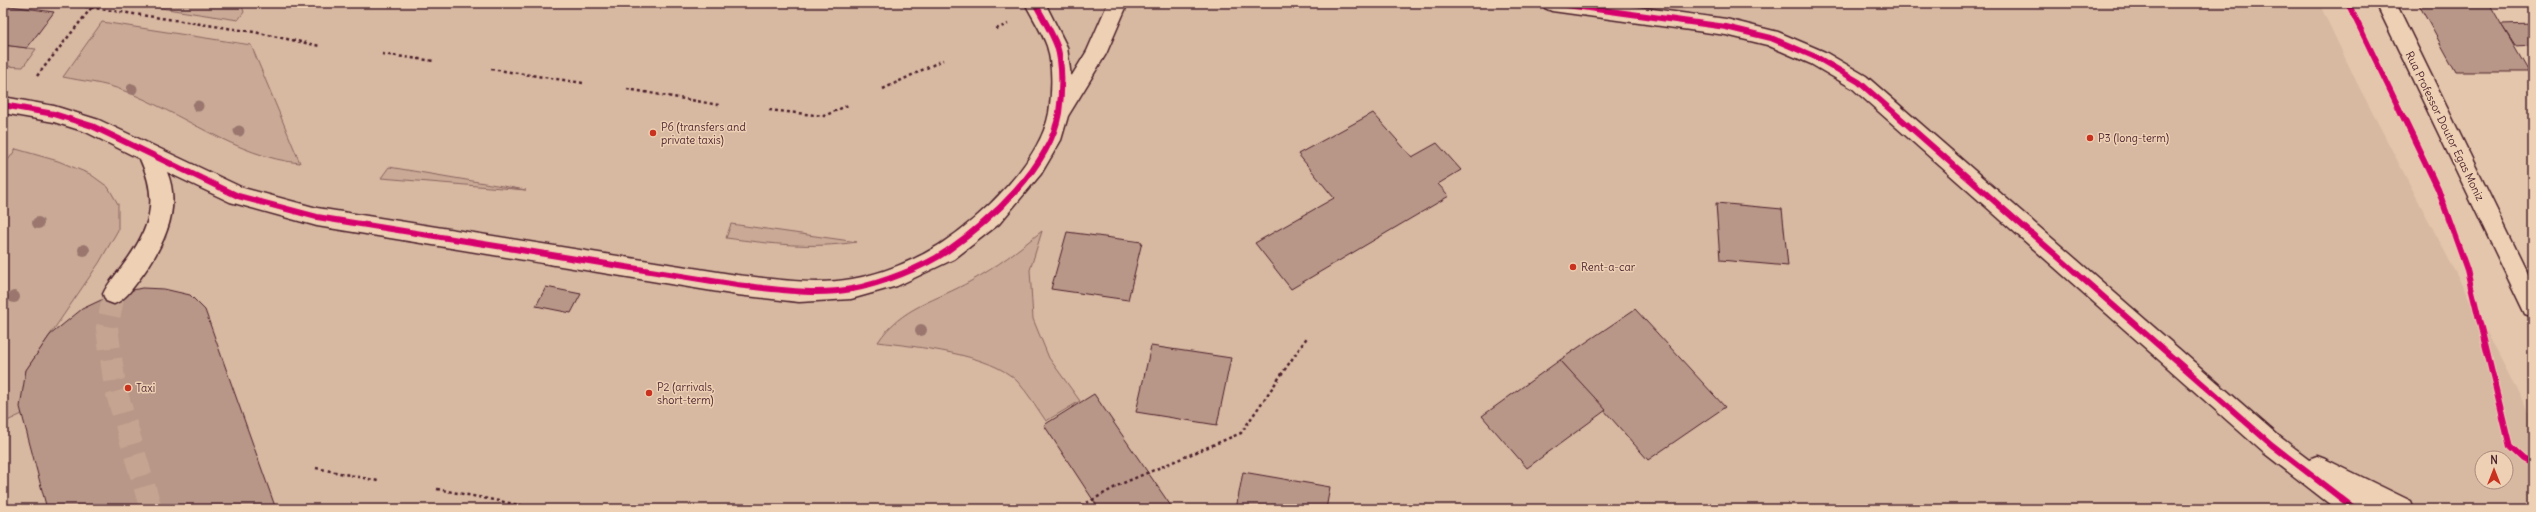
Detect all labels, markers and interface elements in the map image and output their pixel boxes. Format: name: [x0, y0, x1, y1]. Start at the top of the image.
street label: Rua Professor Doutor Egas Moniz: [2403, 49, 2487, 203]
place label: P6 (transfers and private taxis): [661, 120, 746, 147]
marker: P6 (transfers and private taxis): [648, 128, 658, 138]
place label: P3 (long-term): [2098, 131, 2169, 145]
marker: P3 (long-term): [2085, 133, 2095, 143]
place label: Rent-a-car: [1581, 260, 1636, 274]
marker: Rent-a-car: [1568, 262, 1578, 272]
place label: P2 (arrivals, short-term): [657, 380, 714, 407]
place label: Taxi: [136, 381, 155, 395]
marker: Taxi: [123, 383, 133, 393]
marker: P2 (arrivals, short-term): [644, 388, 654, 398]
north arrow: [2474, 450, 2514, 490]
text: N: [2490, 453, 2498, 467]

